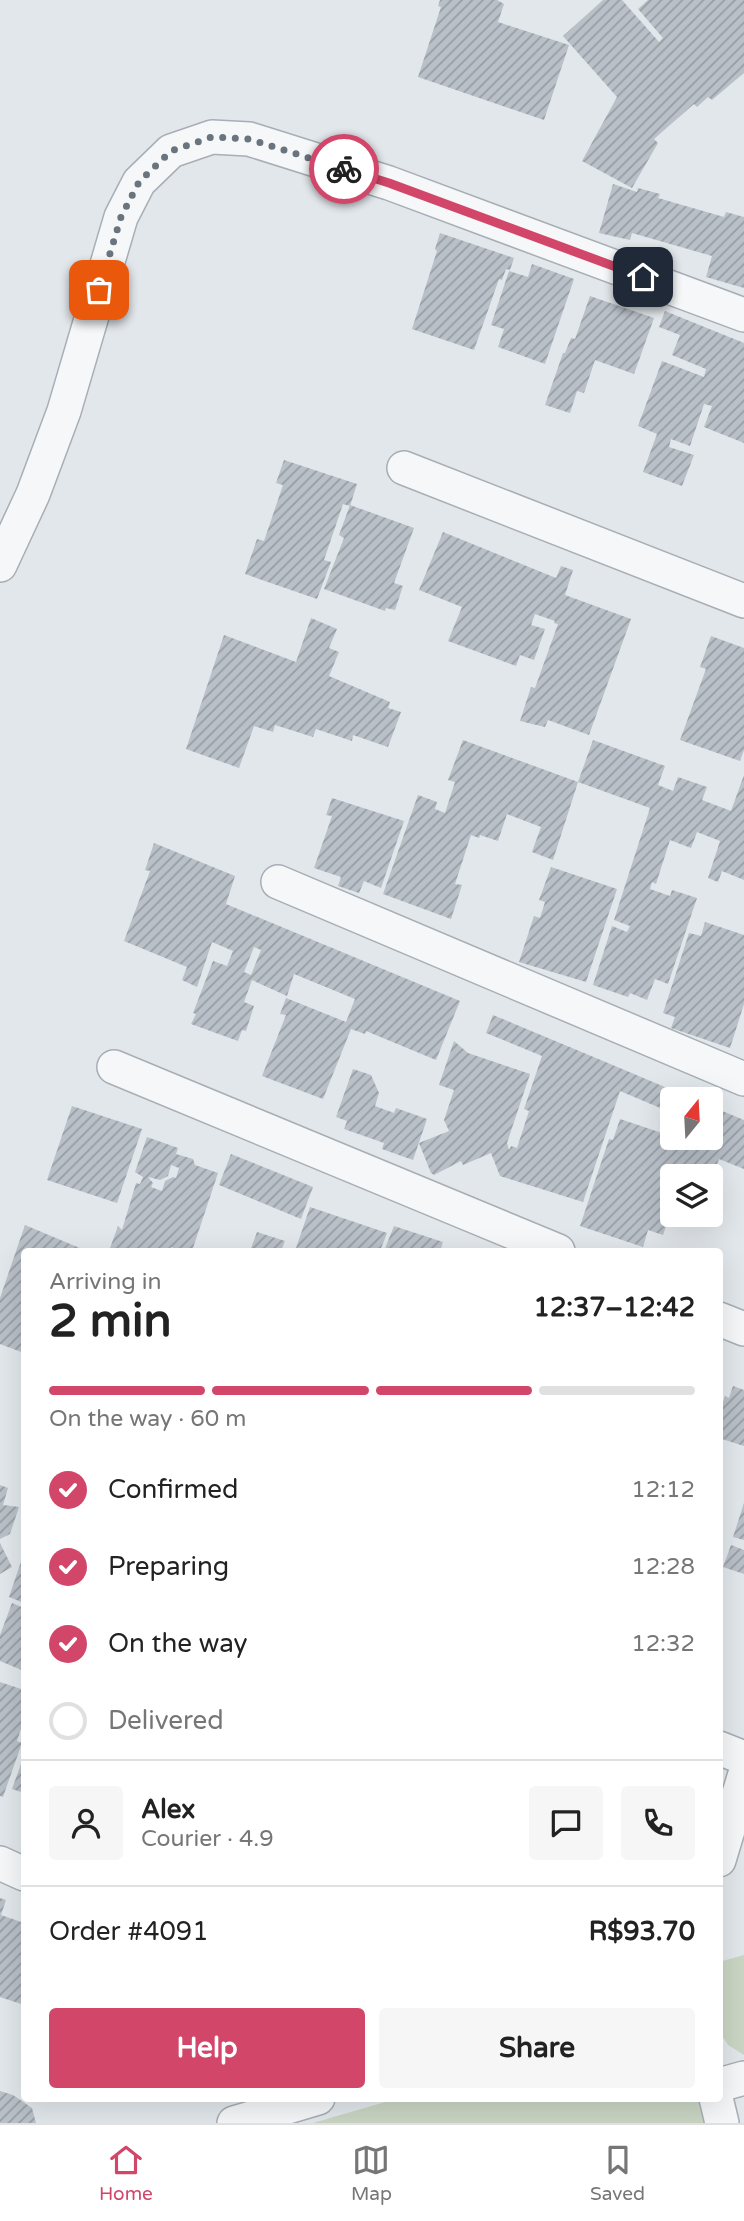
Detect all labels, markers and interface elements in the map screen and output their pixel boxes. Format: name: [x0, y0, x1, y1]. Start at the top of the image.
courier: [309, 134, 379, 204]
icon: bike: [325, 150, 363, 188]
pin: [613, 247, 673, 307]
icon: home: [624, 258, 662, 296]
pin: [69, 260, 129, 320]
icon: bag: [80, 271, 118, 309]
north arrow: [660, 1087, 723, 1150]
map controls: [660, 1087, 723, 1227]
button: layers: [660, 1164, 723, 1227]
text: Arriving in: [49, 1268, 162, 1296]
text: 12:37–12:42: [534, 1292, 695, 1323]
text: 2 min: [49, 1294, 172, 1349]
text: On the way · 60 m: [49, 1405, 246, 1433]
icon: check: [49, 1471, 87, 1509]
text: Confirmed: [108, 1474, 238, 1505]
text: 12:12: [631, 1476, 695, 1504]
icon: check: [49, 1548, 87, 1586]
text: Preparing: [108, 1551, 229, 1582]
text: 12:28: [631, 1553, 695, 1581]
icon: check: [49, 1625, 87, 1663]
text: On the way: [108, 1628, 248, 1659]
text: 12:32: [631, 1630, 695, 1658]
text: Delivered: [108, 1705, 224, 1736]
button: person: [49, 1786, 123, 1860]
button: chat: [529, 1786, 603, 1860]
button: phone: [621, 1786, 695, 1860]
text: Alex: [141, 1794, 195, 1825]
text: Courier · 4.9: [141, 1825, 274, 1853]
text: Order #4091: [49, 1916, 209, 1947]
text: R$93.70: [589, 1916, 695, 1947]
button: Help: [49, 2008, 365, 2088]
button: Share: [379, 2008, 695, 2088]
tab: Home: [99, 2141, 153, 2205]
tab: Map: [351, 2141, 392, 2205]
tab: Saved: [590, 2141, 645, 2205]

